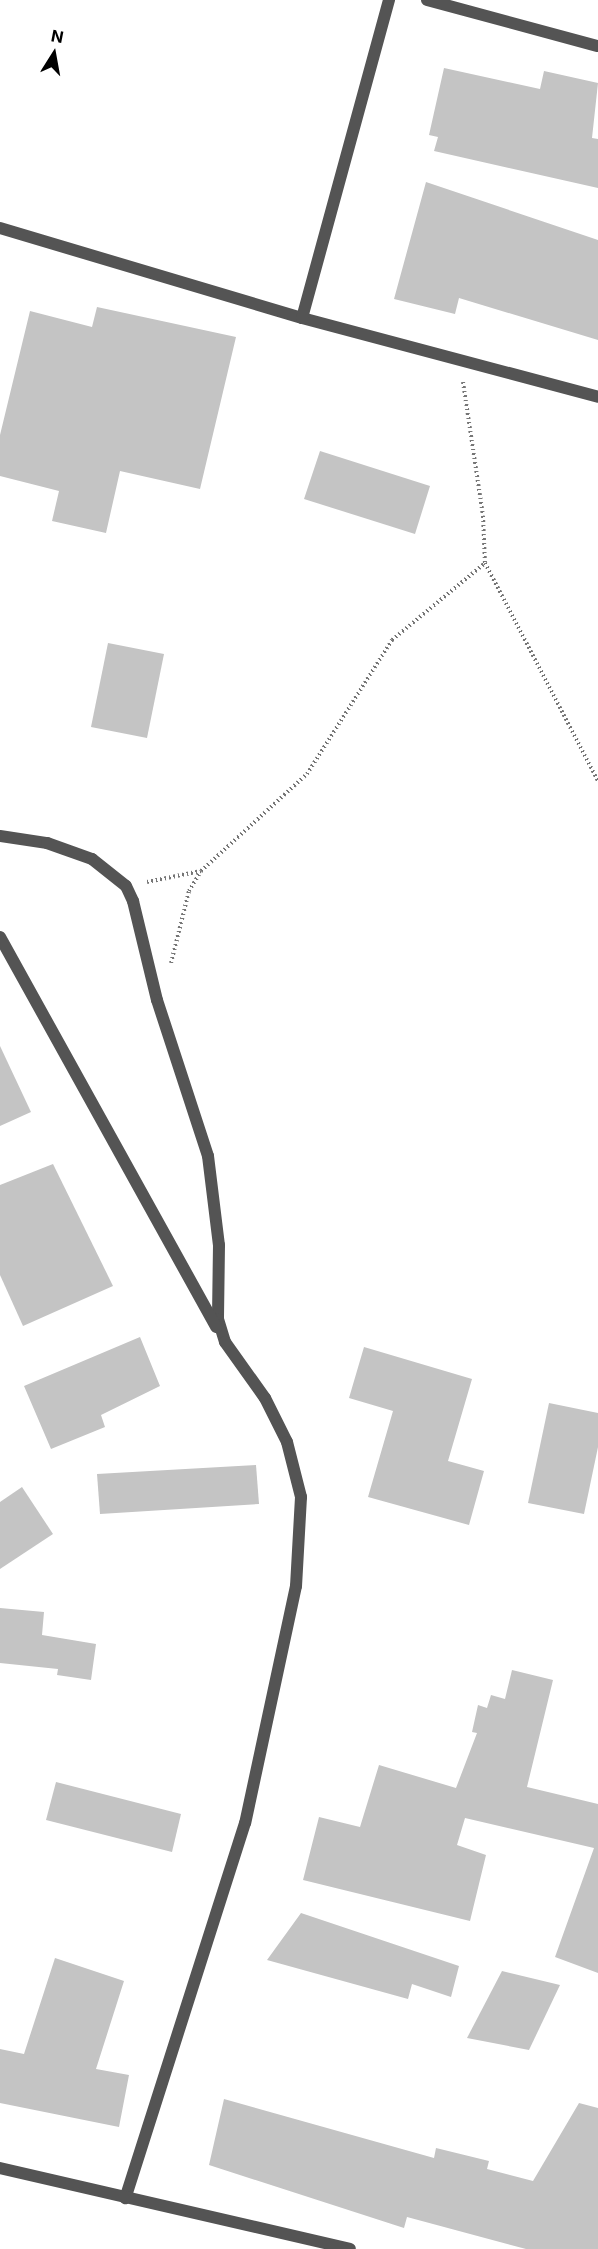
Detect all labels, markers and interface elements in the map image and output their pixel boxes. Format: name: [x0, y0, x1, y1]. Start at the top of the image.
north arrow: [24, 24, 84, 84]
text: N: [50, 25, 65, 47]

